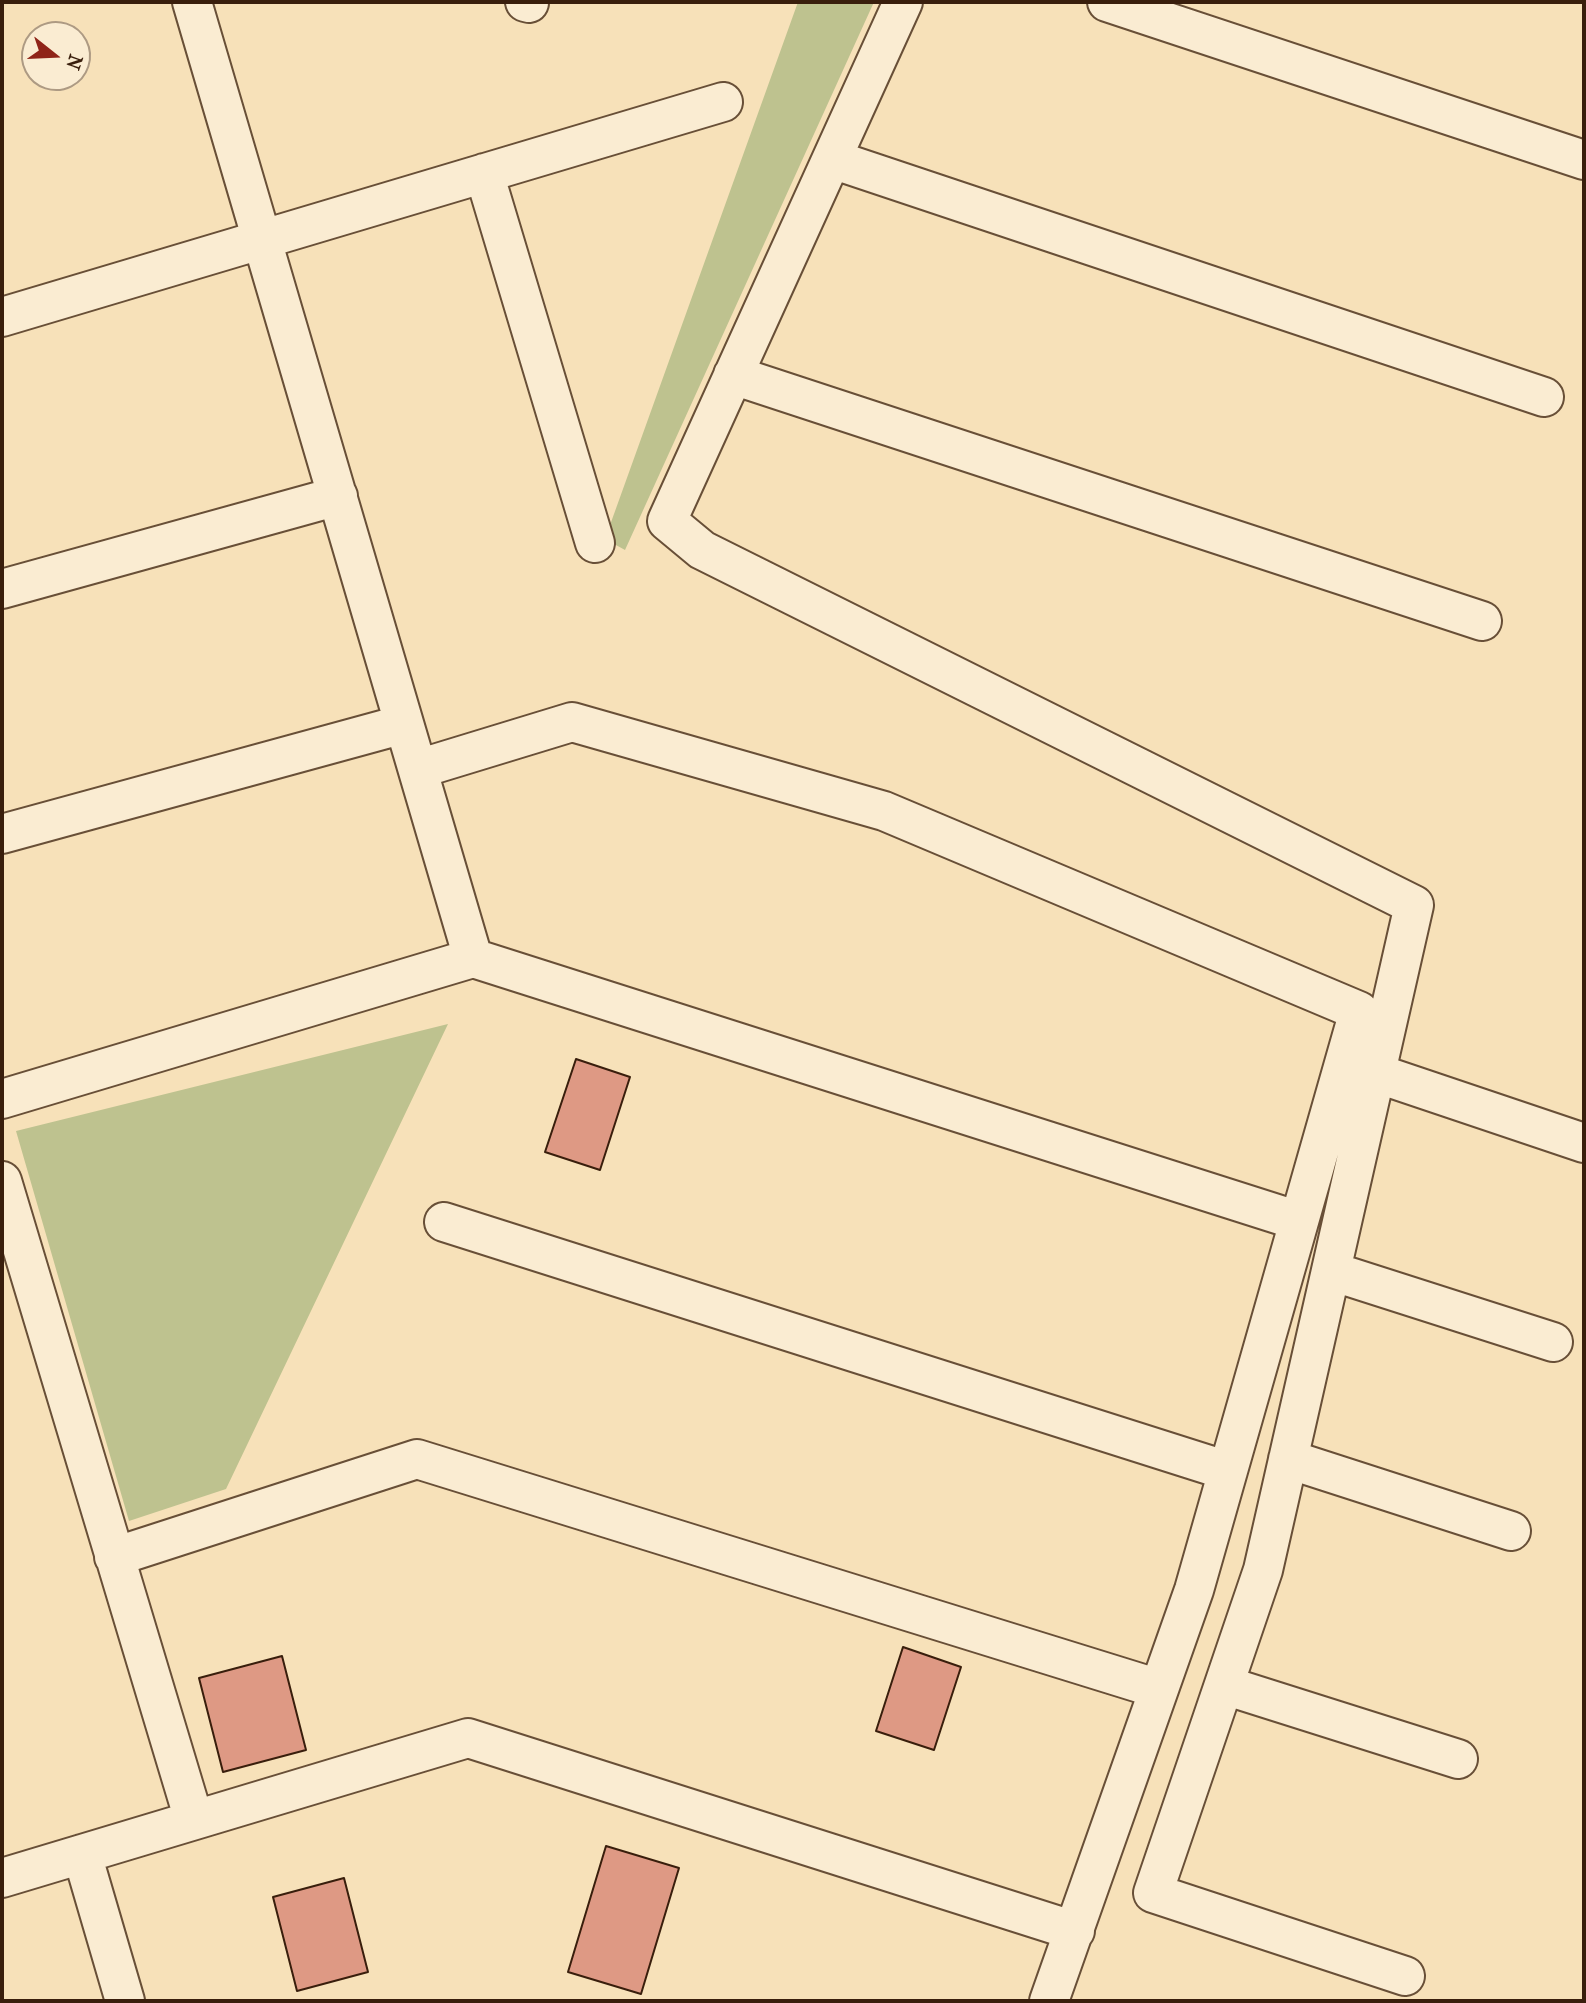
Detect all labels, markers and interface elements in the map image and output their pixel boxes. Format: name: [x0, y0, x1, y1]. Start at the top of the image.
north arrow: [21, 21, 91, 91]
text: N: [61, 52, 87, 72]

